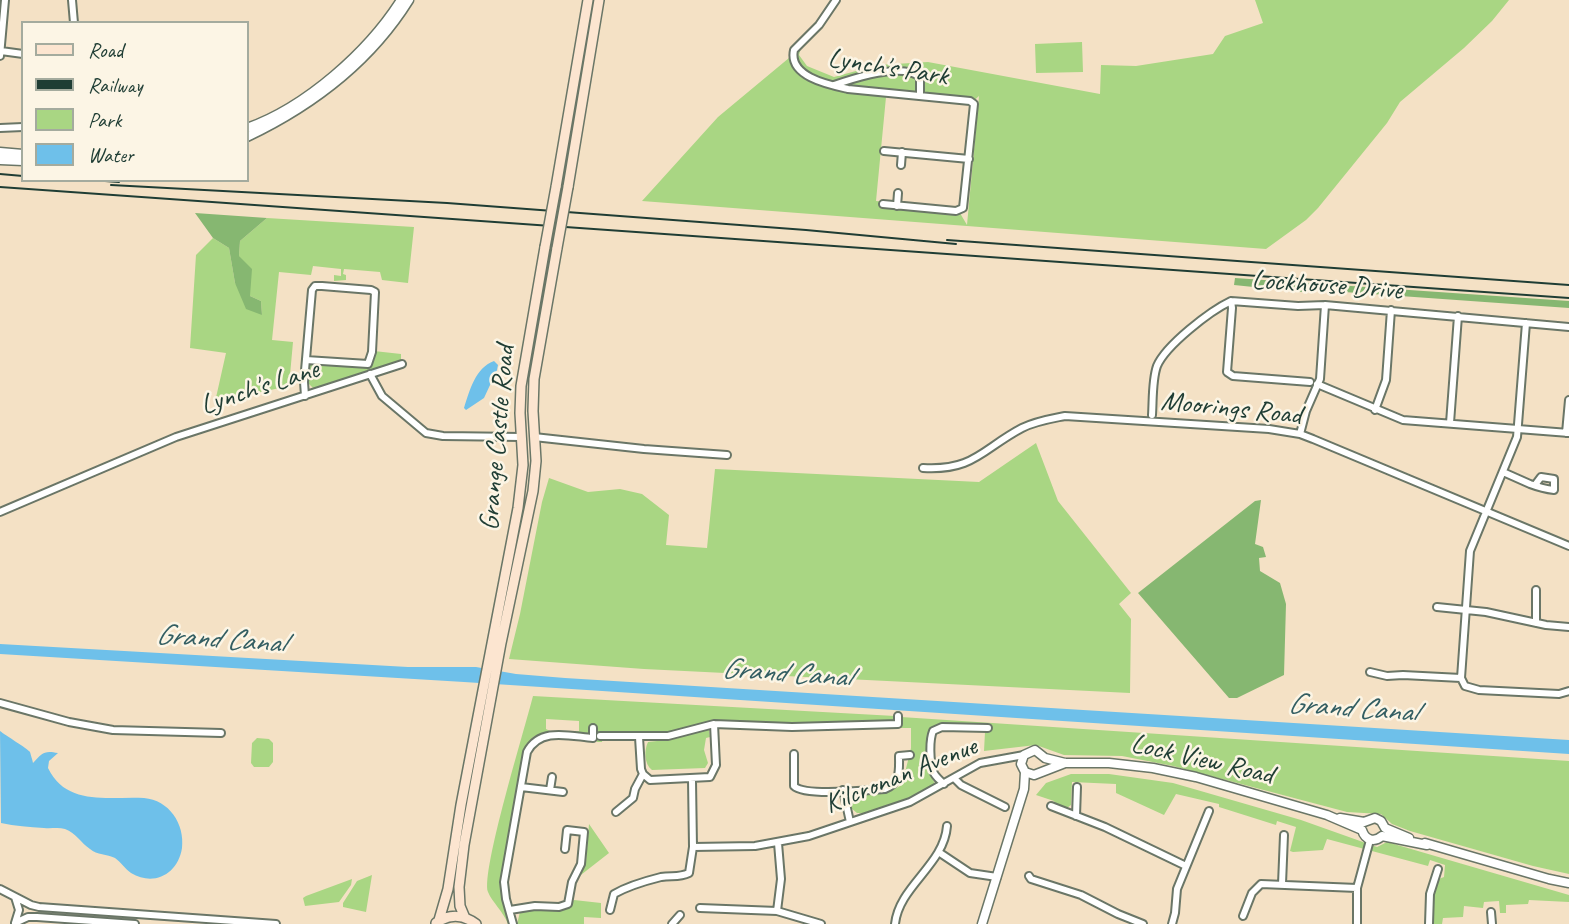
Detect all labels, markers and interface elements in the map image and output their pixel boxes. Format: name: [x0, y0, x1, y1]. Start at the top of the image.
legend: [21, 21, 248, 182]
text: Road: [88, 37, 123, 63]
street label: Lynch's Park: [826, 42, 950, 94]
text: Railway: [88, 72, 142, 98]
text: Park: [88, 107, 121, 133]
text: Water: [88, 142, 134, 168]
street label: Lockhouse Drive: [1251, 264, 1403, 308]
street label: Grange Castle Road: [473, 344, 523, 532]
street label: Lynch's Lane: [197, 353, 323, 423]
street label: Moorings Road: [1159, 385, 1303, 433]
water label: Grand Canal: [155, 618, 285, 662]
water label: Grand Canal: [721, 652, 851, 696]
water label: Grand Canal: [1287, 687, 1417, 731]
street label: Lock View Road: [1128, 727, 1276, 793]
street label: Kilcronan Avenue: [820, 730, 982, 822]

